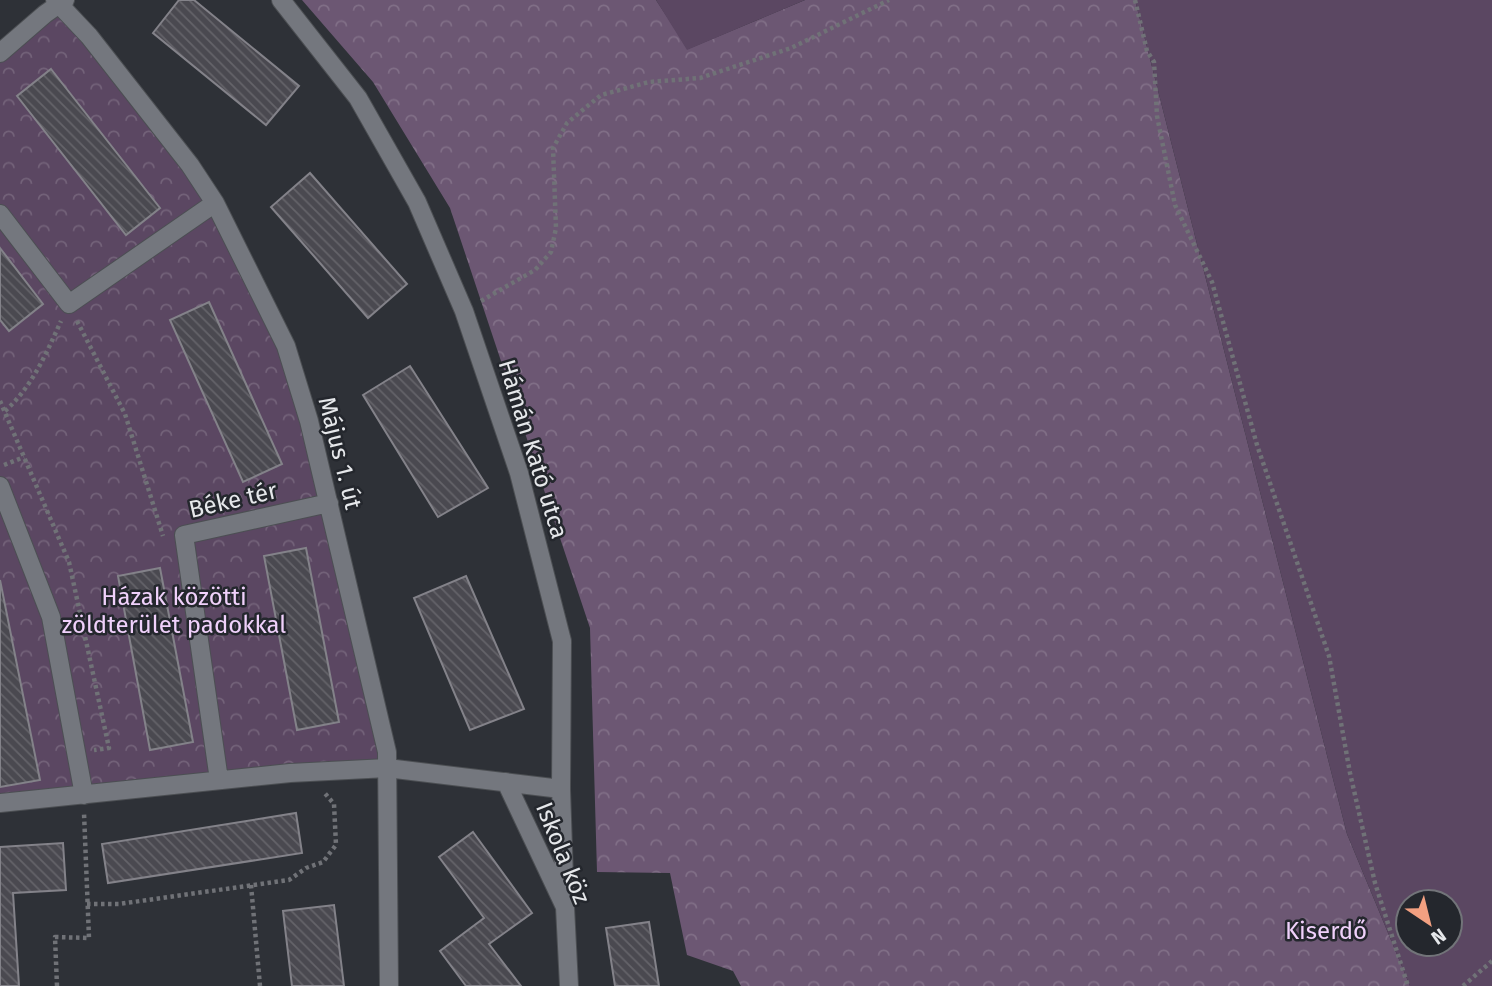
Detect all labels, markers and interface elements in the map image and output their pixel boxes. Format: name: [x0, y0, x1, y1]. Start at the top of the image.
street label: Hámán Kató utca: [492, 356, 574, 542]
street label: Május 1. út: [313, 394, 368, 512]
street label: Béke tér: [186, 476, 281, 524]
park label: Házak közötti zöldterület padokkal: [62, 583, 286, 639]
street label: Iskola köz: [530, 798, 596, 908]
north arrow: [1394, 888, 1464, 958]
park label: Kiserdő: [1285, 917, 1367, 945]
text: N: [1427, 923, 1450, 950]

